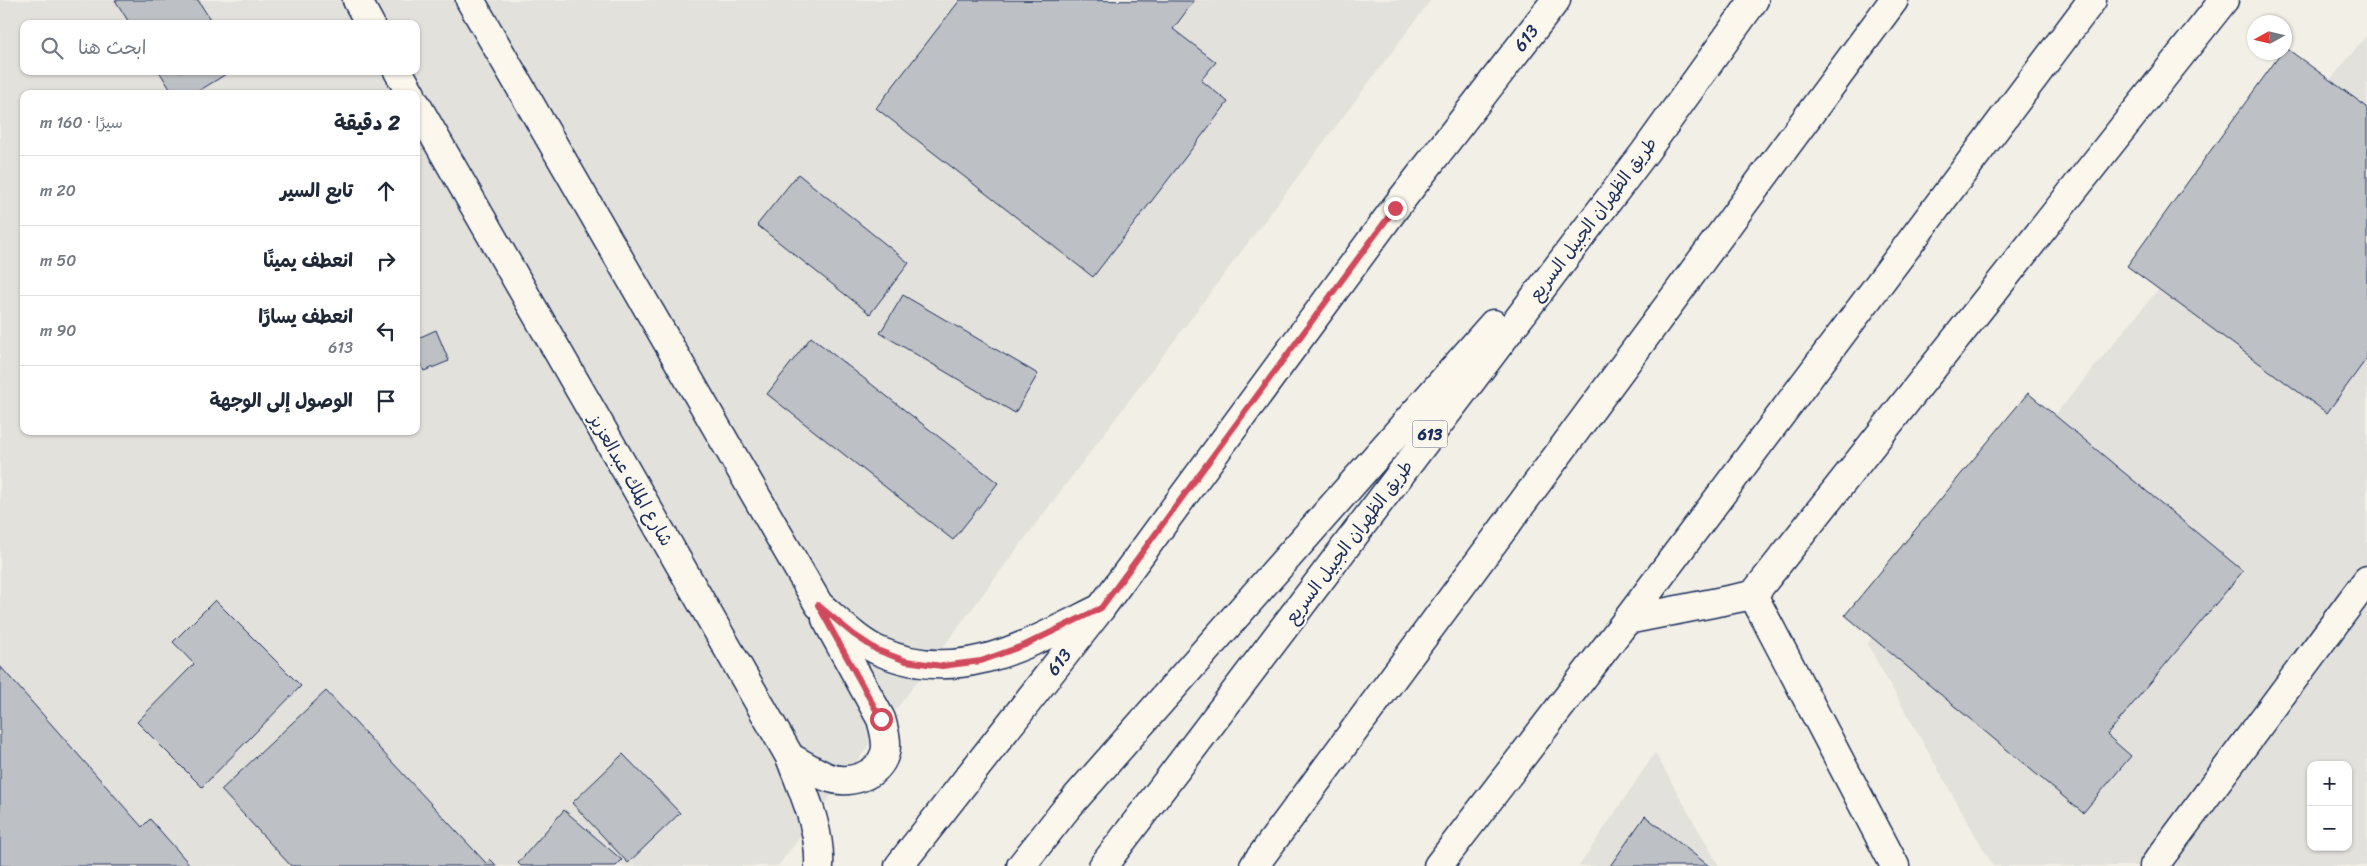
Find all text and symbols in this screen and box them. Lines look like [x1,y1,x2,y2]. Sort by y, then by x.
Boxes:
north arrow [2247,15,2292,60]
street label: 613 [1505,17,1547,59]
search box [20,20,420,75]
text: ابحث هنا [78,31,146,64]
icon: search [38,34,66,62]
text: 2 دقيقة [334,104,400,142]
text: سيرًا · 160 m [40,108,123,137]
street label: طريق الظهران الجبيل السريع [1520,130,1666,308]
text: تابع السير [280,174,353,207]
text: 20 m [40,176,76,205]
icon: ahead [372,177,400,205]
route end [1384,197,1407,220]
text: انعطف يمينًا [263,244,353,277]
text: 50 m [40,246,76,275]
icon: right [372,247,400,275]
text: انعطف يسارًا [258,300,353,333]
text: 90 m [40,316,76,345]
icon: left [372,317,400,345]
text: 613 [328,333,353,362]
text: الوصول إلى الوجهة [210,384,353,417]
icon: arrive [372,387,400,415]
street label: شارع الملك عبدالعزيز [579,406,682,553]
road number: 613 [1412,420,1448,448]
street label: طريق الظهران الجبيل السريع [1276,453,1422,631]
street label: 613 [1038,641,1080,683]
route start [870,708,893,731]
map controls [2307,761,2352,851]
button: + [2307,761,2352,806]
button: − [2307,806,2352,851]

